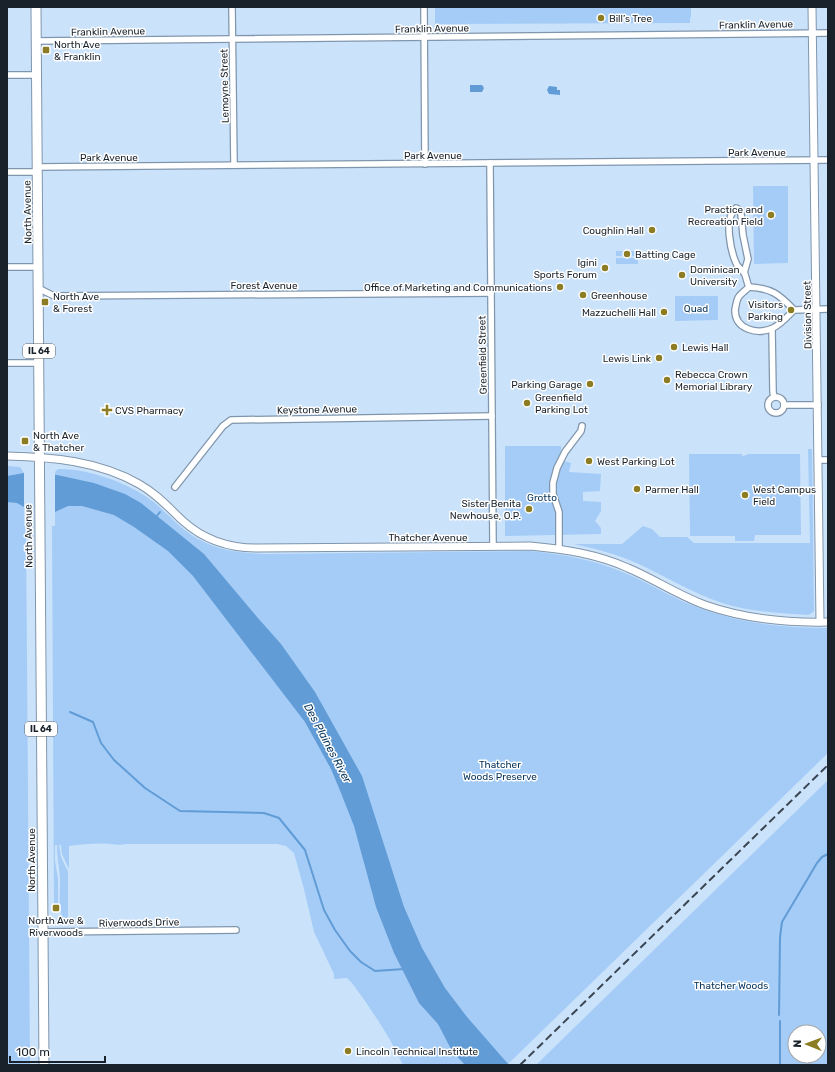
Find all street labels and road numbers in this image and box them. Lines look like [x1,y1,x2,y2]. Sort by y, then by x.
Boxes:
street label: Franklin Avenue [719,18,794,32]
street label: Franklin Avenue [395,22,470,36]
street label: Franklin Avenue [71,25,146,39]
street label: Lemoyne Street [218,49,232,123]
street label: Park Avenue [728,147,786,159]
street label: Park Avenue [404,150,462,162]
street label: Park Avenue [80,152,138,164]
street label: North Avenue [21,180,35,244]
street label: Forest Avenue [231,280,298,292]
street label: Division Street [801,281,815,349]
street label: Greenfield Street [476,316,490,394]
road number: IL 64 [23,344,55,358]
street label: Keystone Avenue [277,403,358,417]
street label: North Avenue [22,504,36,568]
street label: Thatcher Avenue [388,532,468,544]
road number: IL 64 [25,722,57,736]
street label: North Avenue [26,828,38,892]
street label: Riverwoods Drive [99,916,180,930]

